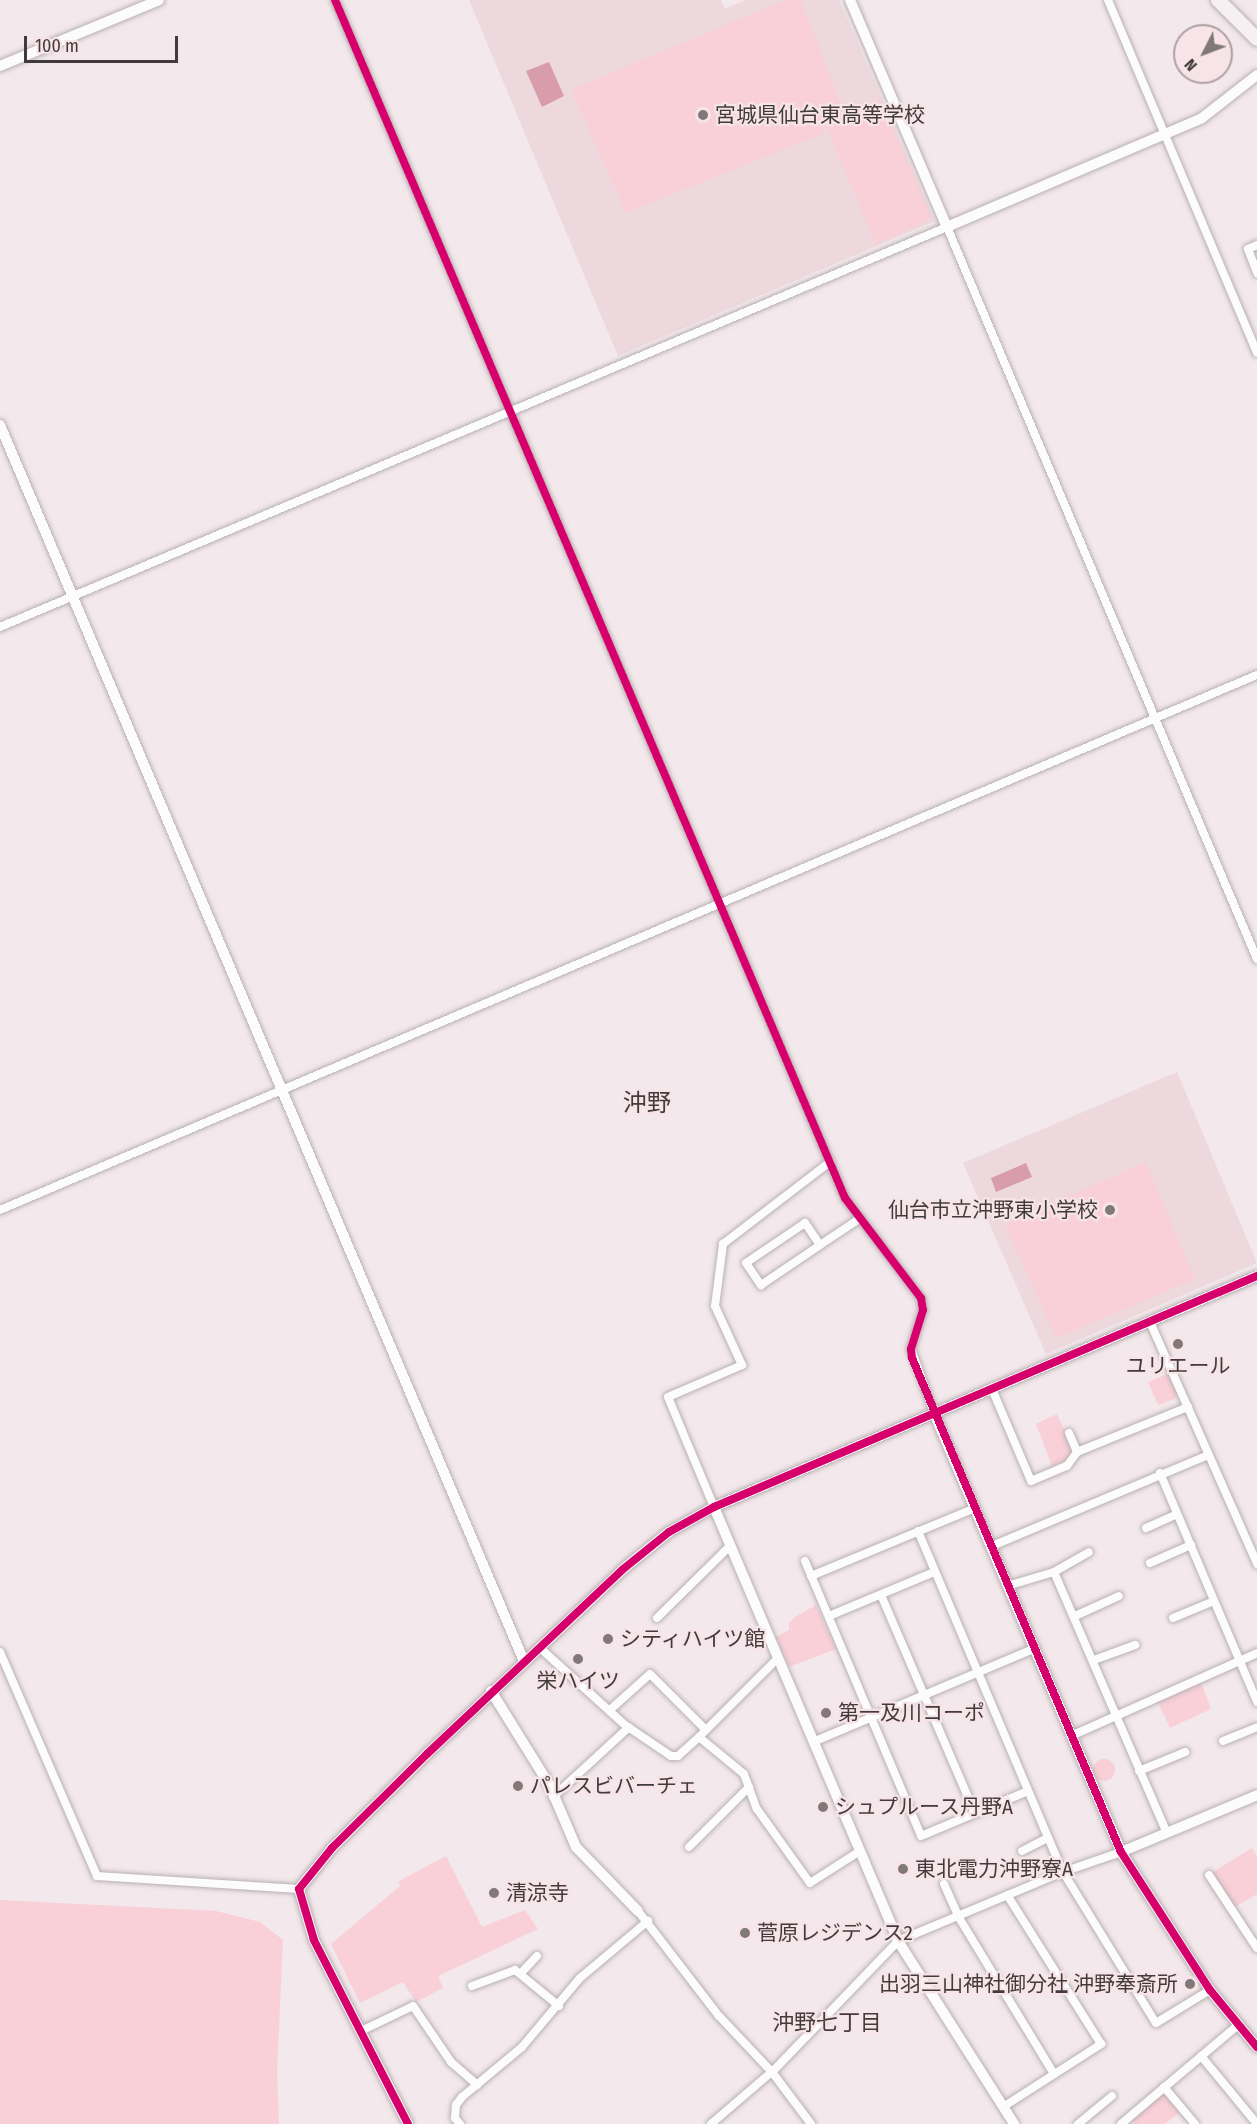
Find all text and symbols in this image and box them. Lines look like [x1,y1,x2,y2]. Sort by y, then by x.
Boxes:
scale bar [27,24,182,62]
north arrow [1173,24,1233,84]
text: 100 m [35,35,79,57]
text: N [1180,55,1201,75]
place label: 宮城県仙台東高等学校 [715,102,925,128]
marker: 宮城県仙台東高等学校 [696,108,710,122]
district label: 沖野 [623,1090,671,1118]
place label: 仙台市立沖野東小学校 [888,1197,1098,1223]
marker: 仙台市立沖野東小学校 [1103,1203,1117,1217]
marker: ユリエール [1171,1337,1185,1351]
place label: ユリエール [1126,1353,1230,1379]
place label: シティハイツ館 [620,1626,767,1652]
marker: シティハイツ館 [601,1632,615,1646]
marker: 栄ハイツ [571,1652,585,1666]
place label: 栄ハイツ [536,1668,620,1694]
place label: 第一及川コーポ [838,1700,985,1726]
marker: 第一及川コーポ [819,1706,833,1720]
place label: パレスビバーチェ [530,1773,698,1799]
marker: パレスビバーチェ [511,1779,525,1793]
place label: シュプルース丹野A [835,1794,1014,1820]
marker: シュプルース丹野A [816,1800,830,1814]
place label: 東北電力沖野寮A [915,1856,1073,1882]
marker: 東北電力沖野寮A [896,1862,910,1876]
place label: 清涼寺 [506,1880,569,1906]
marker: 清涼寺 [487,1886,501,1900]
place label: 菅原レジデンス2 [757,1920,913,1946]
marker: 菅原レジデンス2 [738,1926,752,1940]
place label: 出羽三山神社御分社 沖野奉斎所 [879,1971,1178,1997]
marker: 出羽三山神社御分社 沖野奉斎所 [1183,1977,1197,1991]
district label: 沖野七丁目 [772,2010,882,2036]

